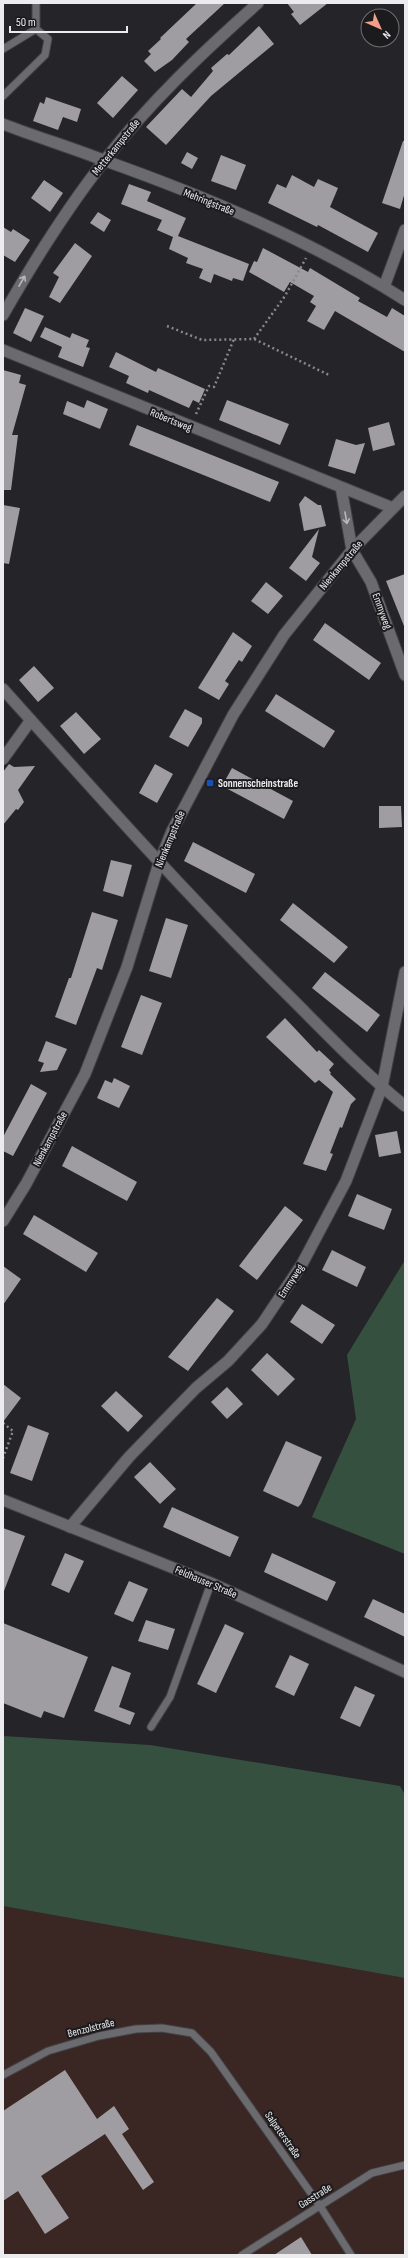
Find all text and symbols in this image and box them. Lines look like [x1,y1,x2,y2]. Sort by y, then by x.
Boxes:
scale bar [10,8,127,34]
north arrow [360,8,400,48]
text: 50 m [16,15,36,30]
text: N [380,28,393,41]
street label: Metterkampstraße [89,116,143,178]
street label: Mehringstraße [182,186,236,218]
one-way arrow [19,275,27,287]
street label: Robertsweg [148,406,194,434]
one-way arrow [342,512,350,525]
street label: Nienkampstraße [317,538,365,592]
street label: Emmyweg [369,591,395,632]
place label: Sonnenscheinstraße [218,777,298,790]
marker: Sonnenscheinstraße [205,778,215,788]
street label: Nienkampstraße [152,809,188,869]
street label: Nienkampstraße [30,1109,70,1169]
street label: Emmyweg [275,1261,307,1300]
street label: Feldhauser Straße [173,1563,239,1601]
street label: Benzolstraße [66,2016,116,2040]
street label: Salpeterstraße [262,2109,304,2161]
street label: Gasstraße [296,2181,334,2211]

